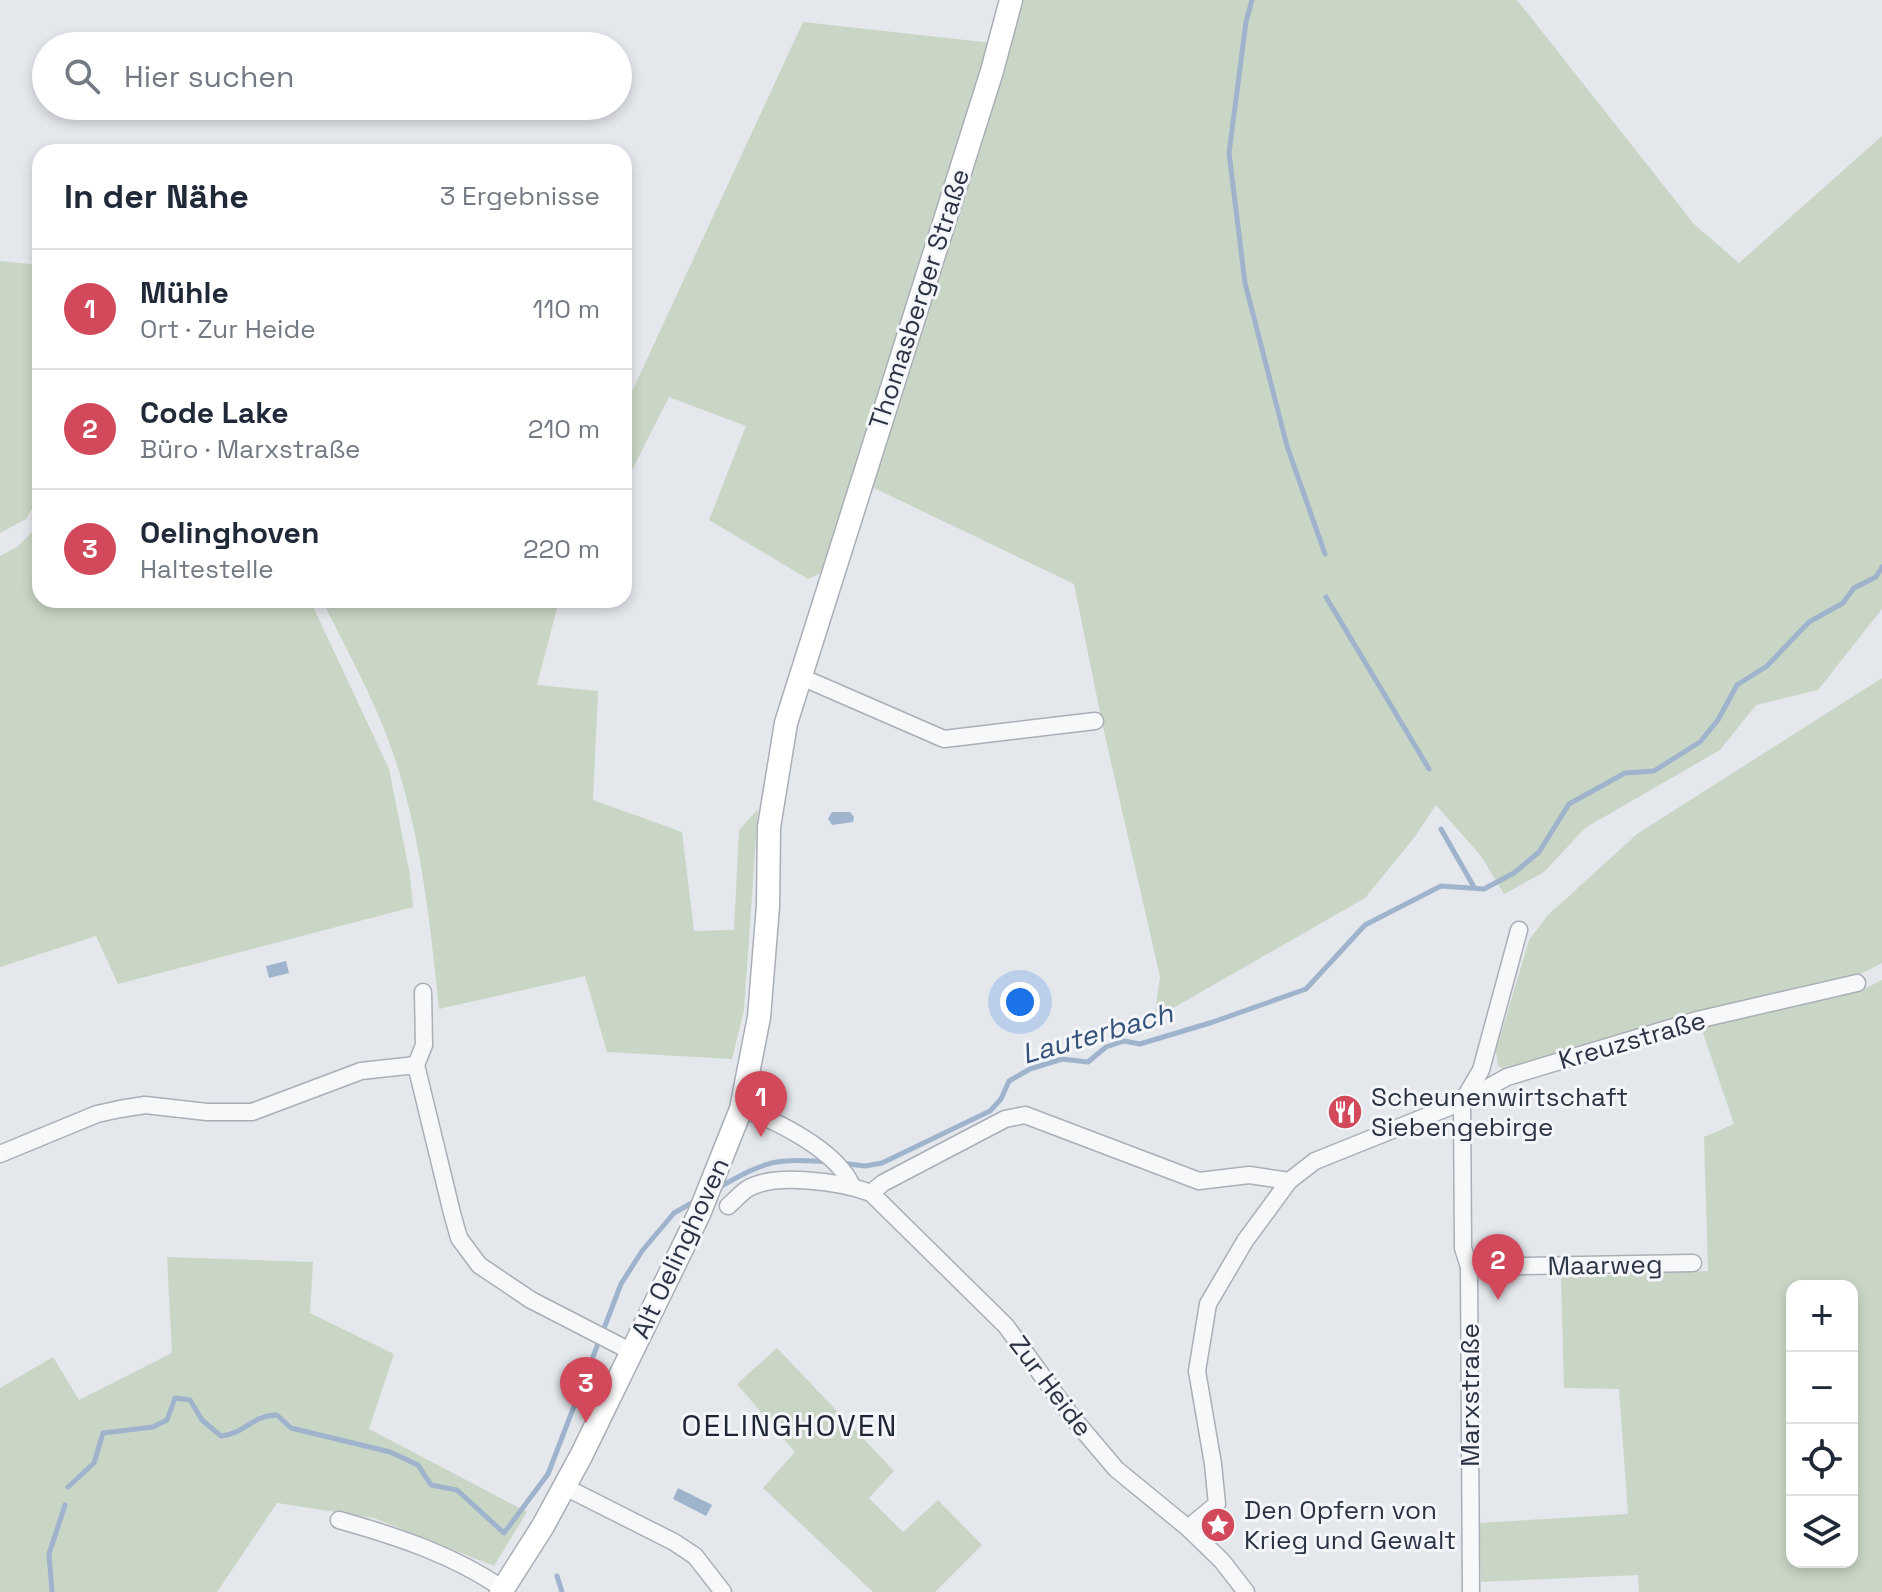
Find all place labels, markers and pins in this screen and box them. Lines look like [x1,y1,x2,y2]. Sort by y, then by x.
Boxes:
pin: 1 [735,1071,787,1137]
place label: Scheunenwirtschaft Siebengebirge [1371,1080,1628,1144]
restaurant icon: Scheunenwirtschaft Siebengebirge [1326,1093,1364,1131]
pin: 2 [1472,1234,1524,1300]
pin: 3 [560,1357,612,1423]
place label: Den Opfern von Krieg und Gewalt [1244,1493,1456,1557]
place icon: Den Opfern von Krieg und Gewalt [1199,1506,1237,1544]

